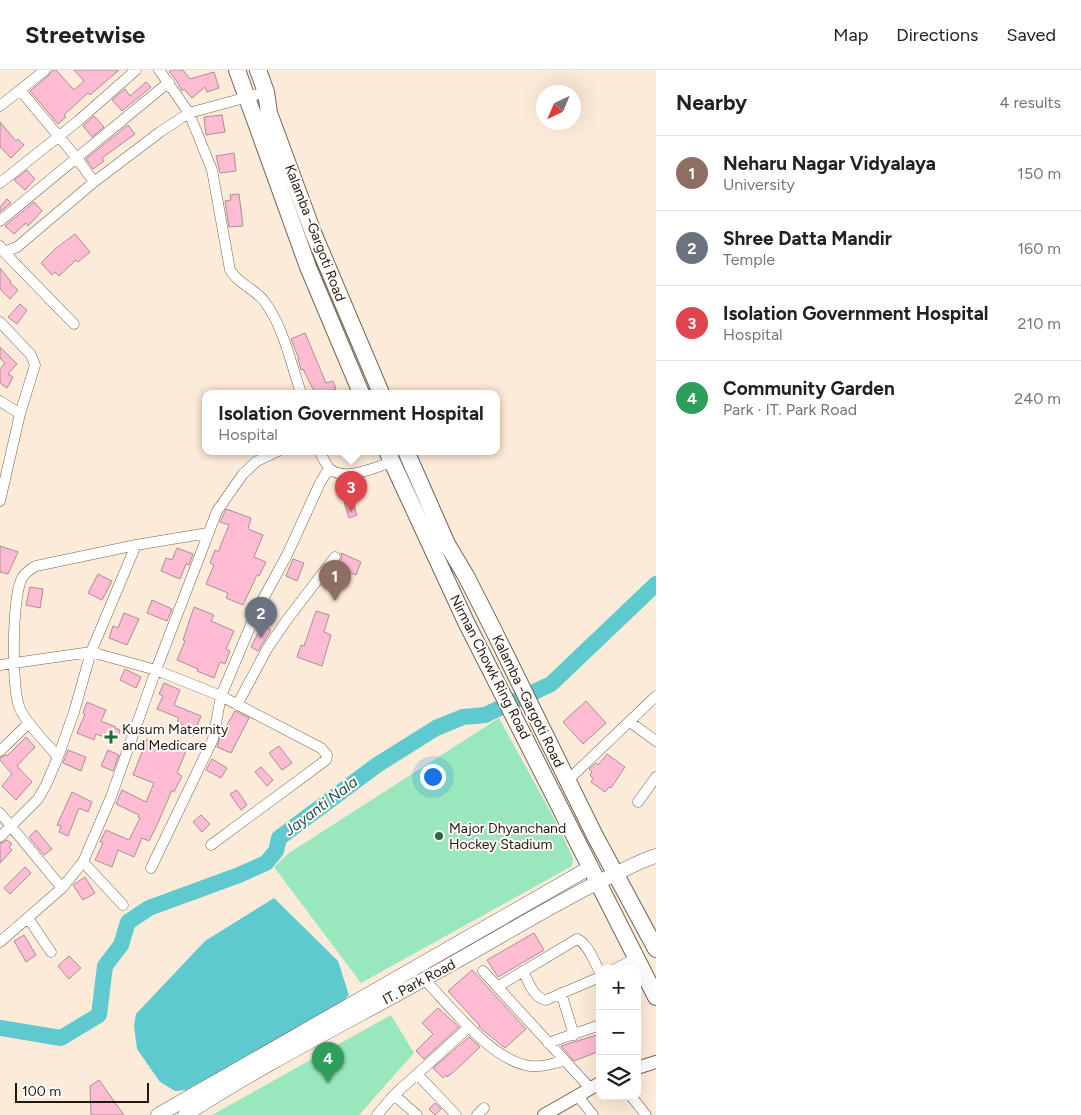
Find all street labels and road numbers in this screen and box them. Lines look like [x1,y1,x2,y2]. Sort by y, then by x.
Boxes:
street label: Kalamba -Gargoti Road [281,162,349,304]
street label: Nirman Chowk Ring Road [446,592,534,742]
street label: Kalamba -Gargoti Road [488,632,568,770]
street label: IT. Park Road [380,956,458,1008]

